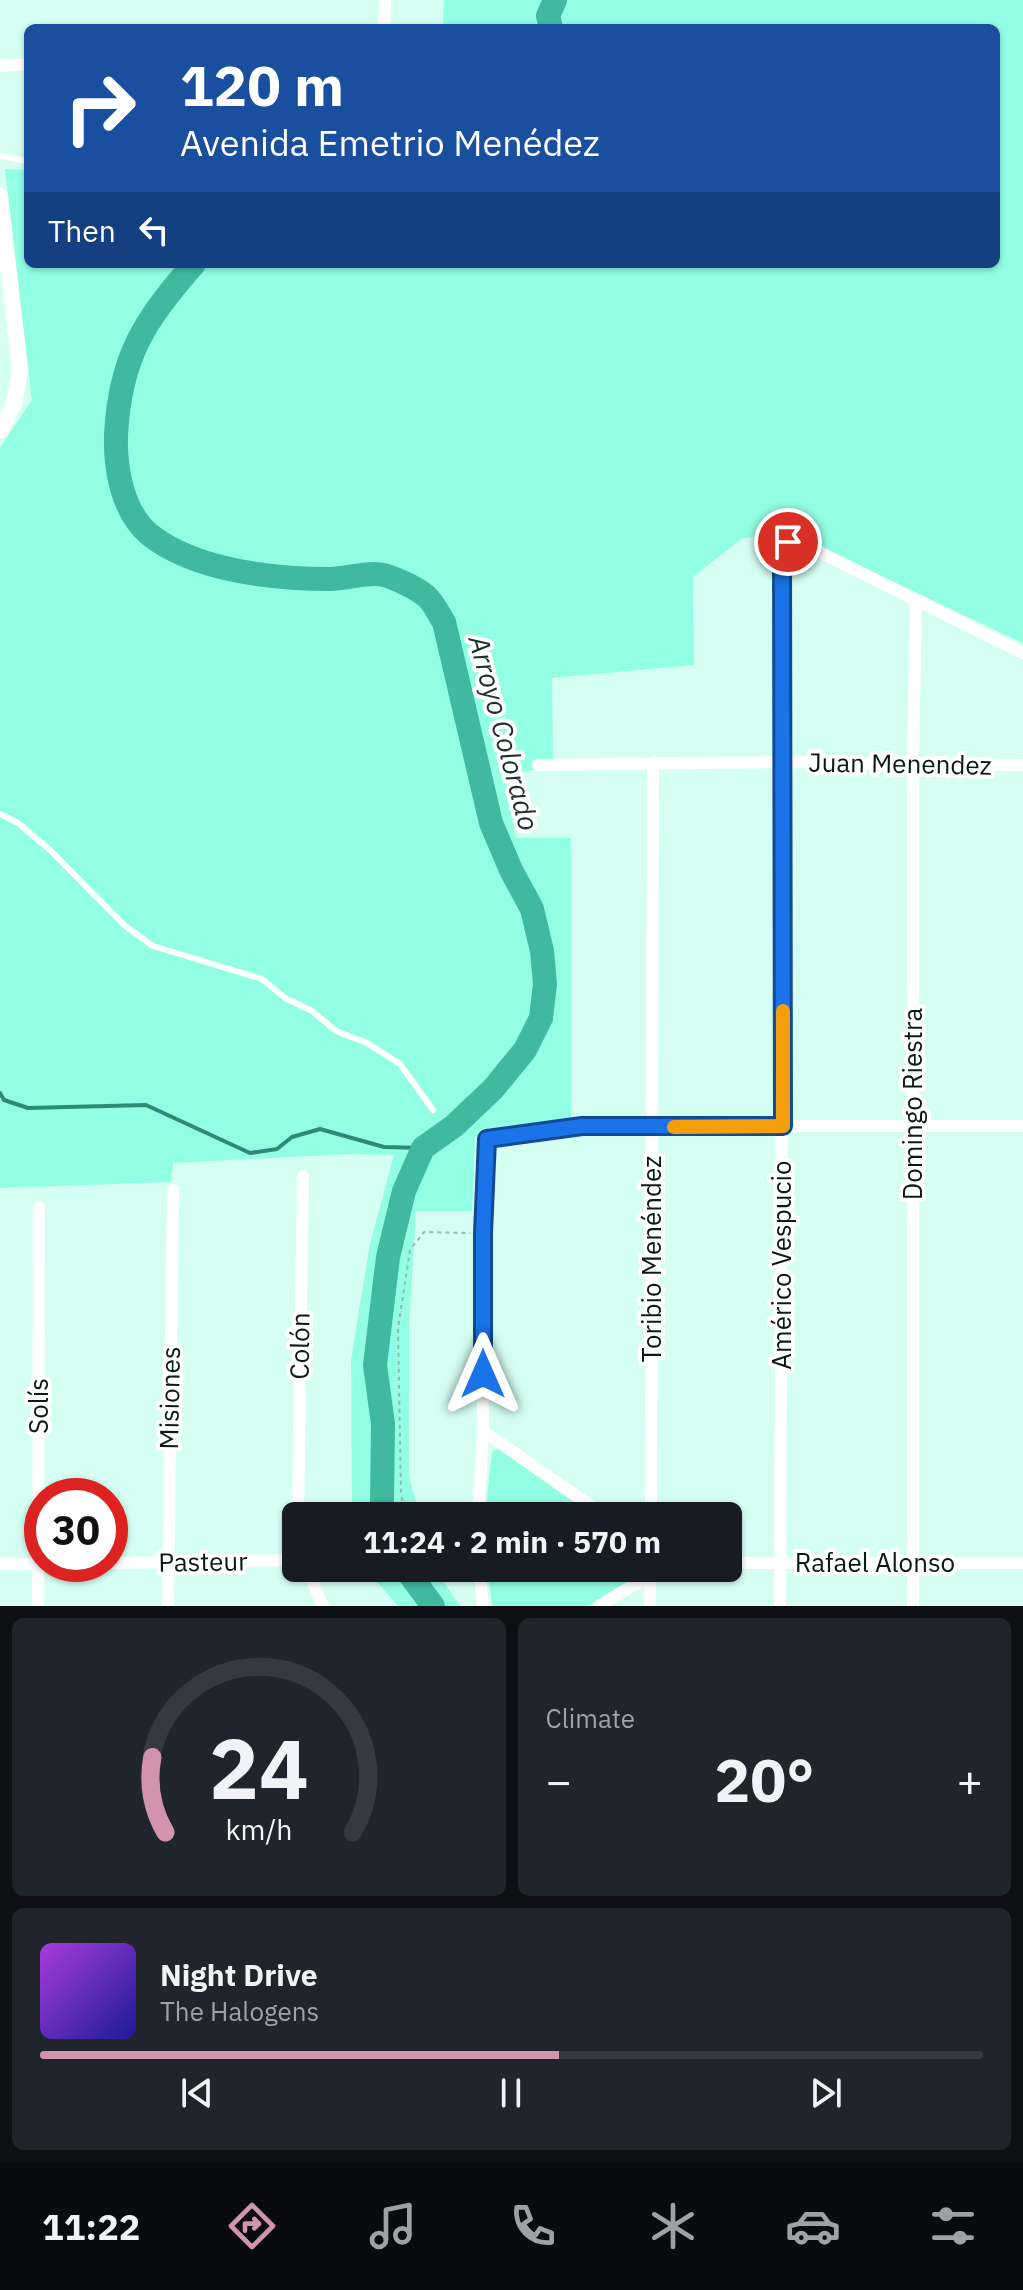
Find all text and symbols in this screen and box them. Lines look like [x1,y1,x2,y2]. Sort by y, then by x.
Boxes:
text: 120 m [180,49,344,121]
icon: right [48,56,152,160]
text: Avenida Emetrio Menédez [180,119,600,166]
icon: left [132,208,176,252]
text: Then [48,211,116,250]
pin [754,508,822,576]
icon: arrive [766,520,810,564]
water label: Arroyo Colorado [460,630,548,835]
street label: Juan Menendez [808,744,992,782]
street label: Domingo Riestra [895,1008,929,1200]
street label: Toribio Menéndez [634,1156,668,1362]
street label: Américo Vespucio [764,1160,798,1370]
street label: Colón [281,1312,317,1380]
position arrow [441,1332,525,1416]
street label: Misiones [151,1346,187,1450]
street label: Solís [21,1378,55,1434]
speed limit sign: 30 [24,1478,128,1582]
text: 11:24 · 2 min · 570 m [363,1522,661,1561]
street label: Pasteur [158,1543,248,1579]
street label: Rafael Alonso [795,1545,955,1579]
text: Climate [546,1701,635,1735]
text: 24 [209,1714,309,1822]
text: 20° [714,1740,814,1819]
text: − [546,1752,572,1809]
text: + [957,1752,983,1809]
text: km/h [225,1811,292,1848]
text: Night Drive [160,1955,318,1994]
text: The Halogens [160,1994,319,2028]
icon: previous [175,2071,219,2115]
icon: pause [489,2071,533,2115]
icon: next [804,2071,848,2115]
icon: directions [224,2198,280,2254]
icon: music [365,2198,421,2254]
icon: phone [505,2198,561,2254]
icon: climate [645,2198,701,2254]
icon: car [785,2198,841,2254]
icon: filters [925,2198,981,2254]
text: 11:22 [42,2203,140,2250]

